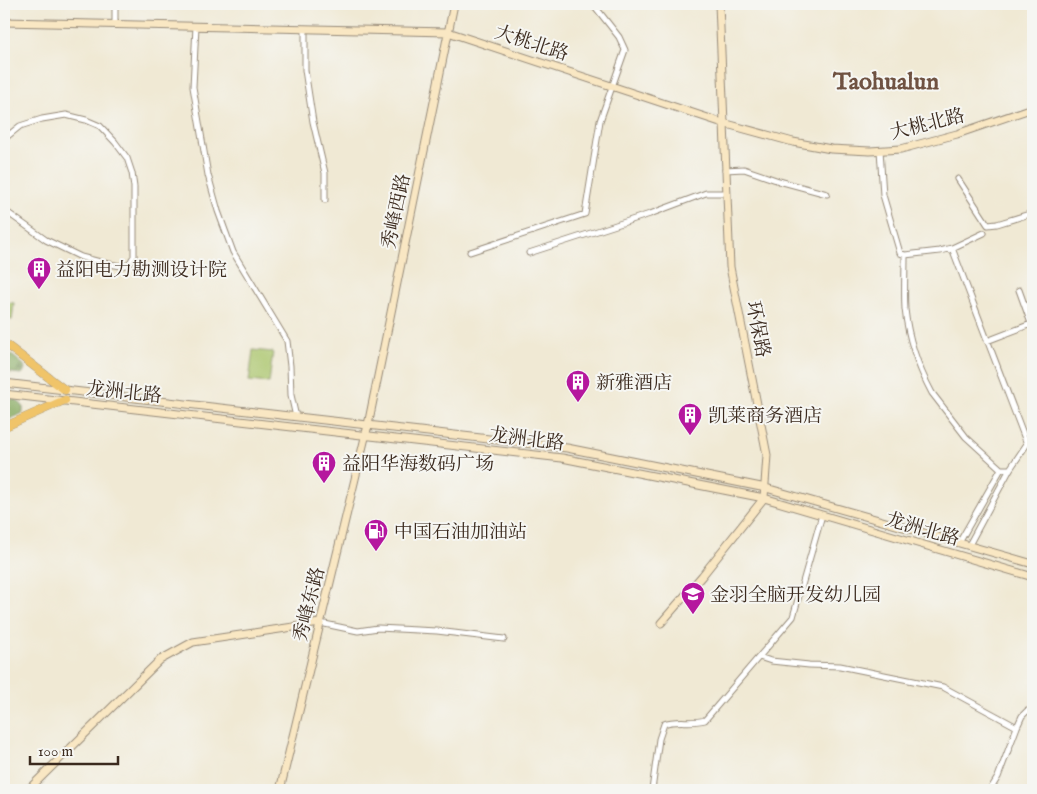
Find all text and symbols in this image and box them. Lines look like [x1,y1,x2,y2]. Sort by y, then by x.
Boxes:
street label: 大桃北路 [492,21,571,67]
district label: Taohualun [832,67,939,98]
street label: 大桃北路 [888,104,967,146]
street label: 秀峰西路 [377,172,417,251]
building icon: 益阳电力勘测设计院 [26,256,52,290]
place label: 益阳电力勘测设计院 [56,259,227,283]
street label: 环保路 [740,299,774,360]
building icon: 新雅酒店 [565,369,591,403]
place label: 新雅酒店 [596,372,672,396]
street label: 龙洲北路 [85,377,163,409]
building icon: 凯莱商务酒店 [677,402,703,436]
place label: 凯莱商务酒店 [708,405,822,429]
street label: 龙洲北路 [488,423,566,457]
building icon: 益阳华海数码广场 [311,450,337,484]
place label: 益阳华海数码广场 [342,453,494,477]
street label: 龙洲北路 [883,508,962,552]
fuel station icon: 中国石油加油站 [363,518,389,552]
place label: 中国石油加油站 [394,521,527,545]
street label: 秀峰东路 [289,565,331,644]
school or university icon: 金羽全脑开发幼儿园 [680,581,706,615]
place label: 金羽全脑开发幼儿园 [710,584,881,608]
scale bar [30,734,118,766]
text: 100 m [38,742,74,761]

